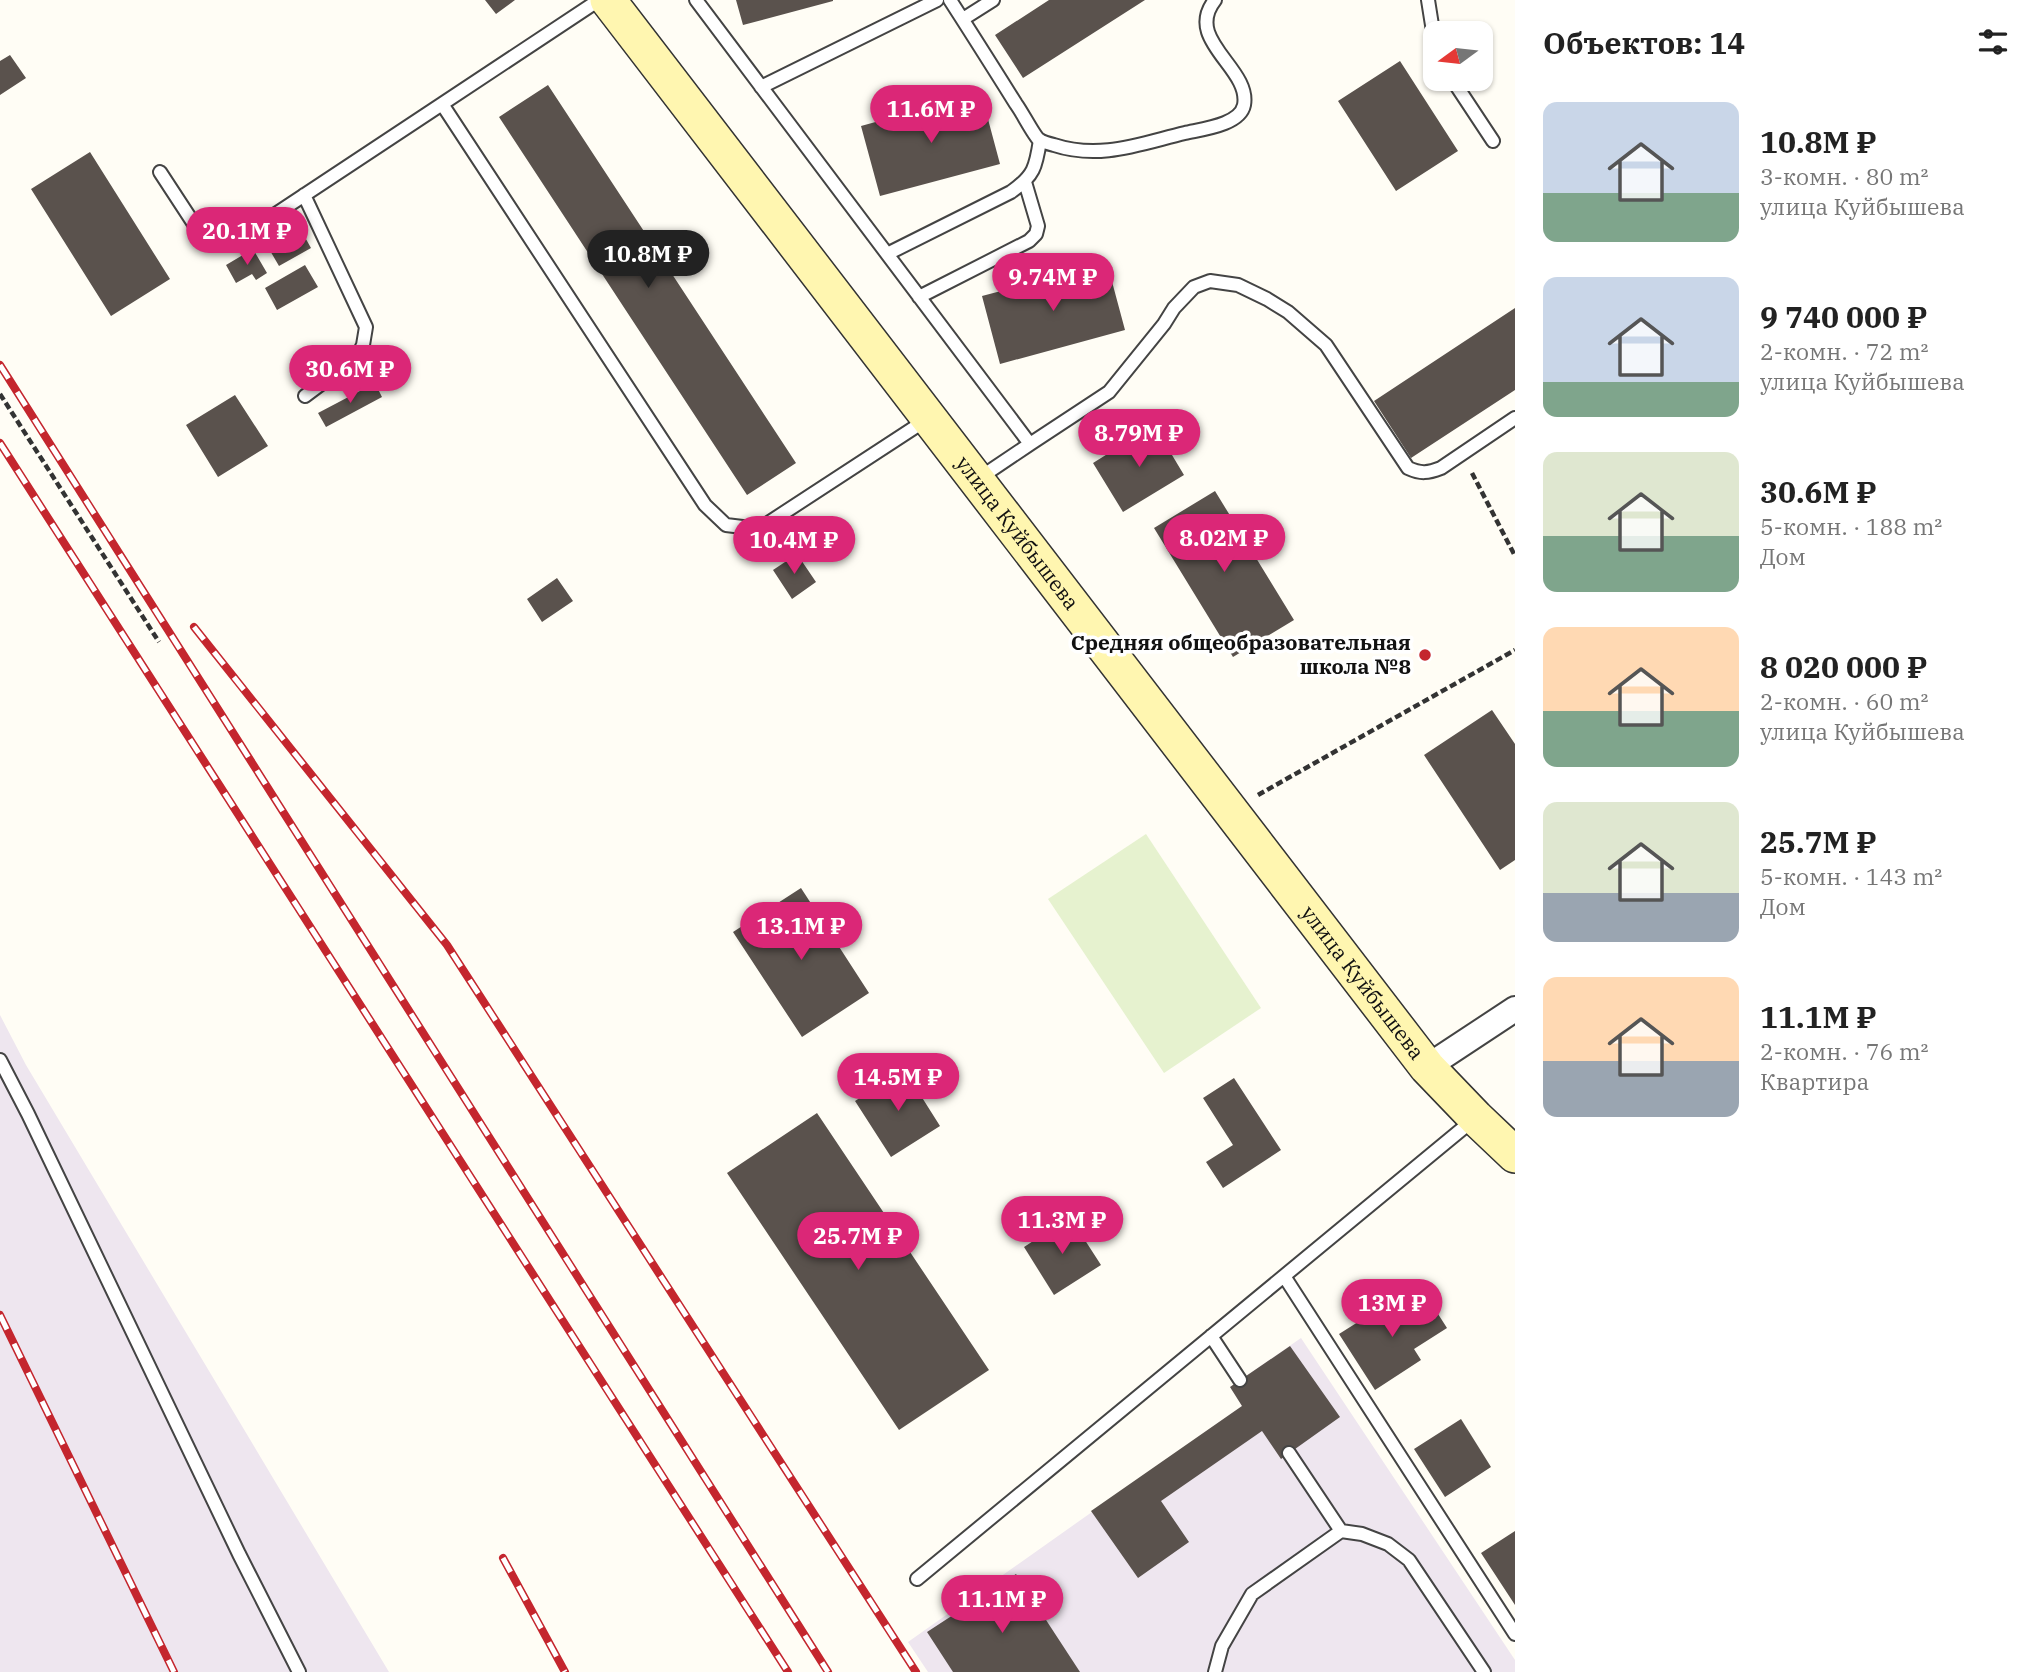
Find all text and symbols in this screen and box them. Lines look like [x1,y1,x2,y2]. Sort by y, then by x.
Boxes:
north arrow [1423,21,1493,91]
map controls [1423,21,1493,91]
text: Объектов: 14 [1543,23,1745,62]
icon: filters [1974,23,2012,61]
pin: 11.6M ₽ [866,86,996,145]
text: 11.6M ₽ [886,93,976,123]
text: 10.8M ₽ [1760,122,1877,161]
icon: home [1599,130,1683,214]
text: 3-комн. · 80 m² [1760,161,1929,191]
text: улица Куйбышева [1760,191,1965,221]
pin: 20.1M ₽ [182,208,312,267]
text: 20.1M ₽ [202,215,292,245]
pin: 10.8M ₽ [583,230,713,290]
text: 10.8M ₽ [603,238,693,268]
pin: 9.74M ₽ [988,254,1118,313]
text: 9.74M ₽ [1008,261,1098,291]
text: 9 740 000 ₽ [1760,297,1927,336]
icon: home [1599,305,1683,389]
text: 2-комн. · 72 m² [1760,336,1929,366]
pin: 30.6M ₽ [285,346,415,405]
text: 30.6M ₽ [305,353,395,383]
text: улица Куйбышева [1760,366,1965,396]
pin: 8.79M ₽ [1074,410,1204,469]
text: 8.79M ₽ [1094,417,1184,447]
street label: улица Куйбышева [950,450,1086,615]
text: 30.6M ₽ [1760,472,1877,511]
icon: home [1599,480,1683,564]
text: 5-комн. · 188 m² [1760,511,1942,541]
pin: 8.02M ₽ [1159,514,1289,574]
pin: 10.4M ₽ [729,516,859,576]
text: 8.02M ₽ [1179,522,1269,552]
text: 10.4M ₽ [749,524,839,554]
text: Дом [1760,541,1806,571]
place label: Средняя общеобразовательная школа №8 [1071,628,1411,680]
marker: Средняя общеобразовательная школа №8 [1417,647,1433,663]
text: 8 020 000 ₽ [1760,647,1927,686]
icon: home [1599,655,1683,739]
text: 2-комн. · 60 m² [1760,686,1929,716]
text: улица Куйбышева [1760,716,1965,746]
text: 25.7M ₽ [1760,822,1877,861]
icon: home [1599,830,1683,914]
text: 5-комн. · 143 m² [1760,861,1942,891]
text: Дом [1760,891,1806,921]
street label: улица Куйбышева [1295,899,1431,1065]
pin: 13.1M ₽ [736,902,866,962]
text: 13.1M ₽ [756,910,846,940]
text: 11.1M ₽ [1760,997,1877,1036]
icon: home [1599,1005,1683,1089]
text: 2-комн. · 76 m² [1760,1036,1929,1066]
pin: 14.5M ₽ [833,1054,963,1113]
text: 14.5M ₽ [853,1061,943,1091]
text: Квартира [1760,1066,1869,1096]
pin: 11.3M ₽ [997,1196,1127,1256]
text: 11.3M ₽ [1017,1204,1107,1234]
pin: 25.7M ₽ [793,1212,923,1272]
text: 25.7M ₽ [813,1220,903,1250]
pin: 13M ₽ [1343,1280,1441,1339]
text: 13M ₽ [1357,1287,1427,1317]
pin: 11.1M ₽ [937,1576,1067,1635]
text: 11.1M ₽ [957,1583,1047,1613]

